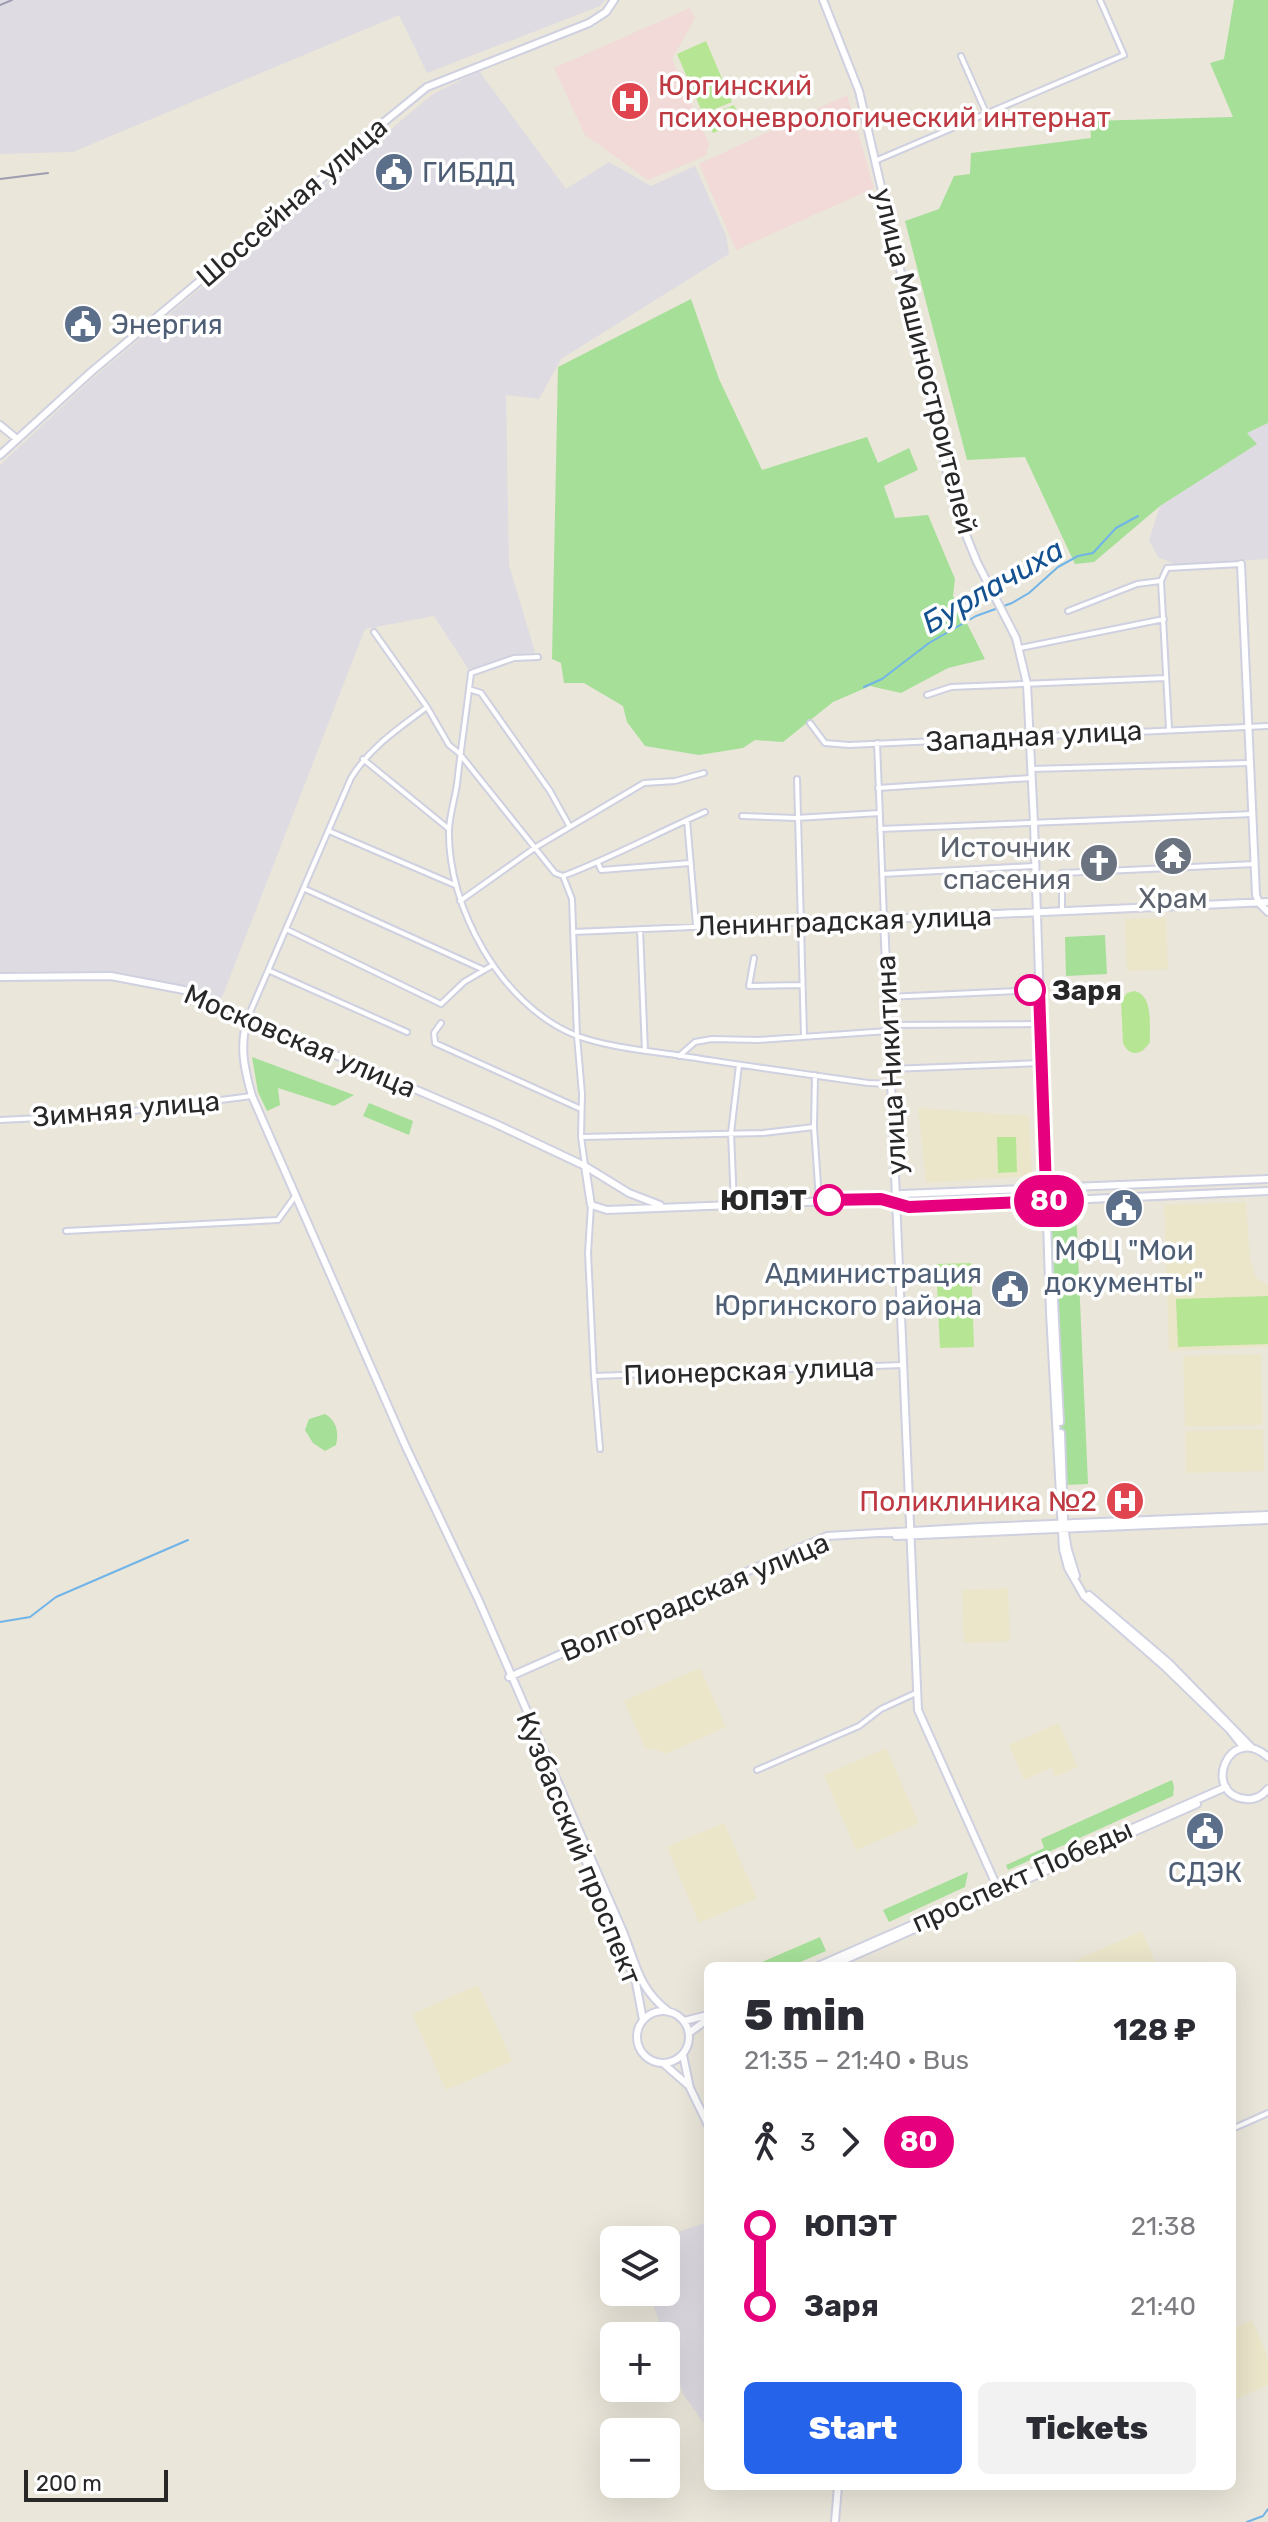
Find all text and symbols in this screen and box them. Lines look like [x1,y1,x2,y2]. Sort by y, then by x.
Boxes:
place label: Юргинский психоневрологический интернат [658,69,1111,134]
hospital icon: Юргинский психоневрологический интернат [609,80,651,122]
street label: Шоссейная улица [190,110,394,294]
public building icon: ГИБДД [373,151,415,193]
place label: ГИБДД [422,156,515,189]
street label: улица Машиностроителей [866,184,984,538]
public building icon: Энергия [62,303,104,345]
place label: Энергия [111,308,223,341]
water label: Бурлачиха [916,531,1070,641]
street label: Западная улица [925,714,1143,758]
place label: Источник спасения [940,831,1071,896]
temple icon: Храм [1152,835,1194,877]
church icon: Источник спасения [1078,842,1120,884]
place label: Храм [1139,882,1207,915]
street label: Ленинградская улица [695,899,993,943]
street label: улица Никитина [869,954,913,1176]
place label: Заря [1052,974,1122,1007]
marker: Заря [1015,975,1045,1005]
street label: Московская улица [179,977,421,1105]
street label: Зимняя улица [31,1084,221,1134]
line badge: 80 [1013,1175,1085,1227]
place label: ЮПЭТ [720,1184,807,1217]
text: 80 [1030,1184,1068,1217]
marker: ЮПЭТ [814,1185,844,1215]
public building icon: МФЦ "Мои документы" [1103,1187,1145,1229]
place label: МФЦ "Мои документы" [1044,1234,1204,1299]
place label: Администрация Юргинского района [714,1257,982,1322]
public building icon: Администрация Юргинского района [989,1268,1031,1310]
street label: Пионерская улица [623,1350,875,1392]
hospital icon: Поликлиника №2 [1104,1480,1146,1522]
place label: Поликлиника №2 [859,1485,1097,1518]
street label: Волгоградская улица [556,1526,834,1668]
street label: Кузбасский проспект [509,1707,649,1989]
public building icon: СДЭК [1184,1810,1226,1852]
street label: проспект Победы [907,1813,1137,1939]
place label: СДЭК [1168,1856,1242,1889]
text: 5 min [744,1989,865,2041]
text: 128 ₽ [1113,2012,1196,2048]
text: 21:35 – 21:40 · Bus [744,2045,969,2076]
icon: walk [744,2120,788,2164]
icon: forward [828,2120,872,2164]
text: 80 [900,2125,938,2158]
text: 3 [800,2127,816,2158]
text: ЮПЭТ [804,2208,897,2244]
text: 21:38 [1131,2211,1196,2242]
map controls [600,2226,680,2498]
button: layers [600,2226,680,2306]
text: Заря [804,2288,879,2324]
text: 21:40 [1130,2291,1196,2322]
button: + [600,2322,680,2402]
button: Start [744,2382,962,2474]
button: Tickets [978,2382,1196,2474]
button: − [600,2418,680,2498]
scale bar [24,2466,168,2502]
text: 200 m [36,2470,102,2497]

